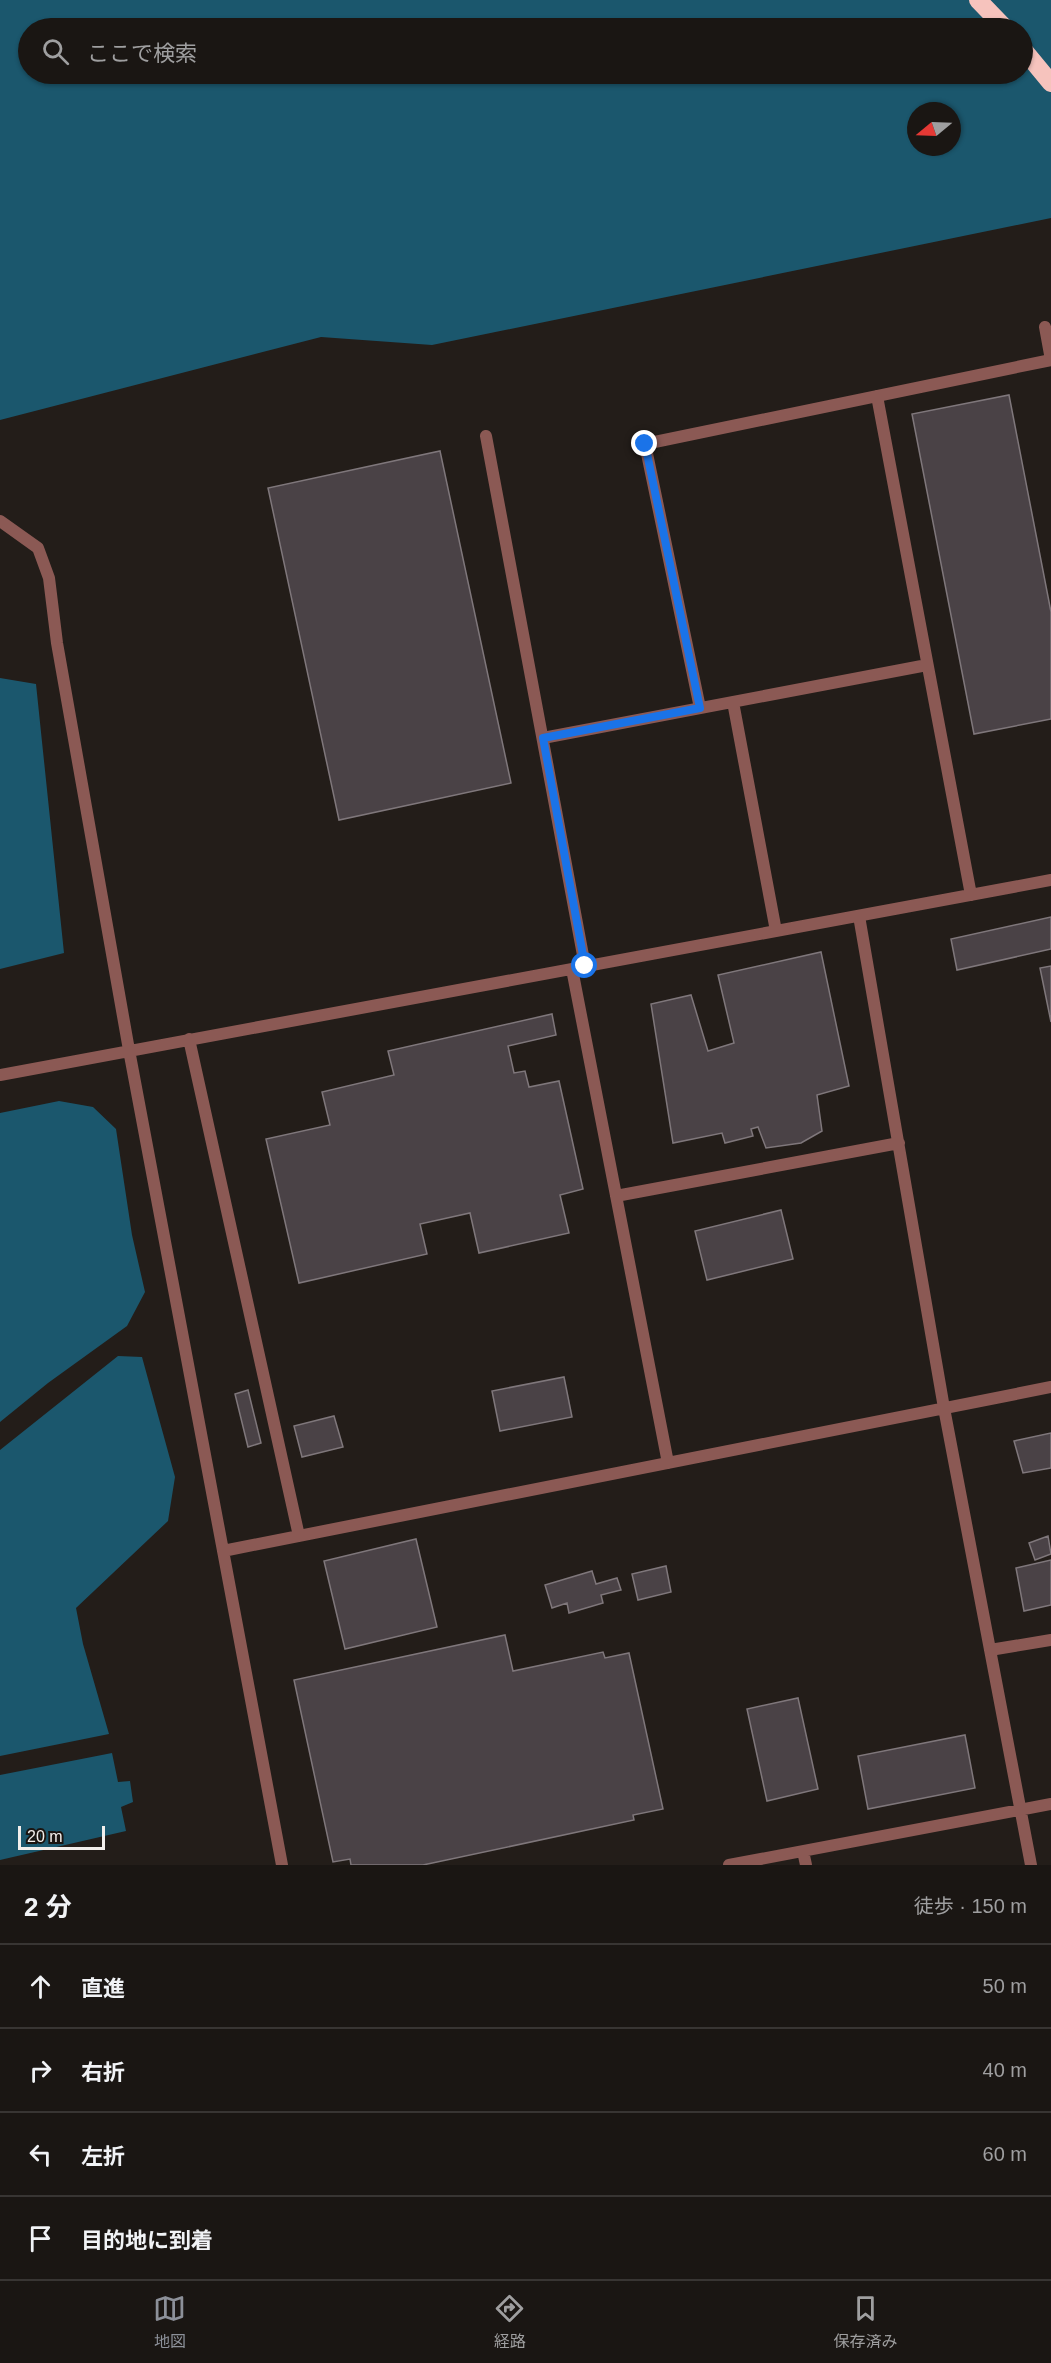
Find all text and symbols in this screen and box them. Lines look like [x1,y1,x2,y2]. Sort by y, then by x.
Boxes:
search box [18,18,1033,84]
icon: search [39,35,72,68]
text: ここで検索 [87,41,197,66]
north arrow [907,102,961,156]
route end [631,430,657,456]
route start [571,952,597,978]
scale bar [18,1823,105,1850]
text: 20 m [27,1828,63,1845]
text: 2 分 [24,1892,72,1922]
text: 徒歩 · 150 m [914,1895,1027,1917]
icon: ahead [24,1970,57,2003]
text: 50 m [983,1975,1027,1997]
text: 直進 [81,1976,125,2001]
icon: right [24,2054,57,2087]
text: 40 m [983,2059,1027,2081]
text: 右折 [81,2060,125,2085]
icon: left [24,2138,57,2171]
text: 60 m [983,2143,1027,2165]
text: 左折 [81,2144,125,2169]
icon: arrive [24,2222,57,2255]
text: 目的地に到着 [81,2228,213,2253]
tab: 地図 [153,2292,186,2352]
tab: 経路 [493,2292,526,2352]
tab: 保存済み [833,2292,897,2352]

